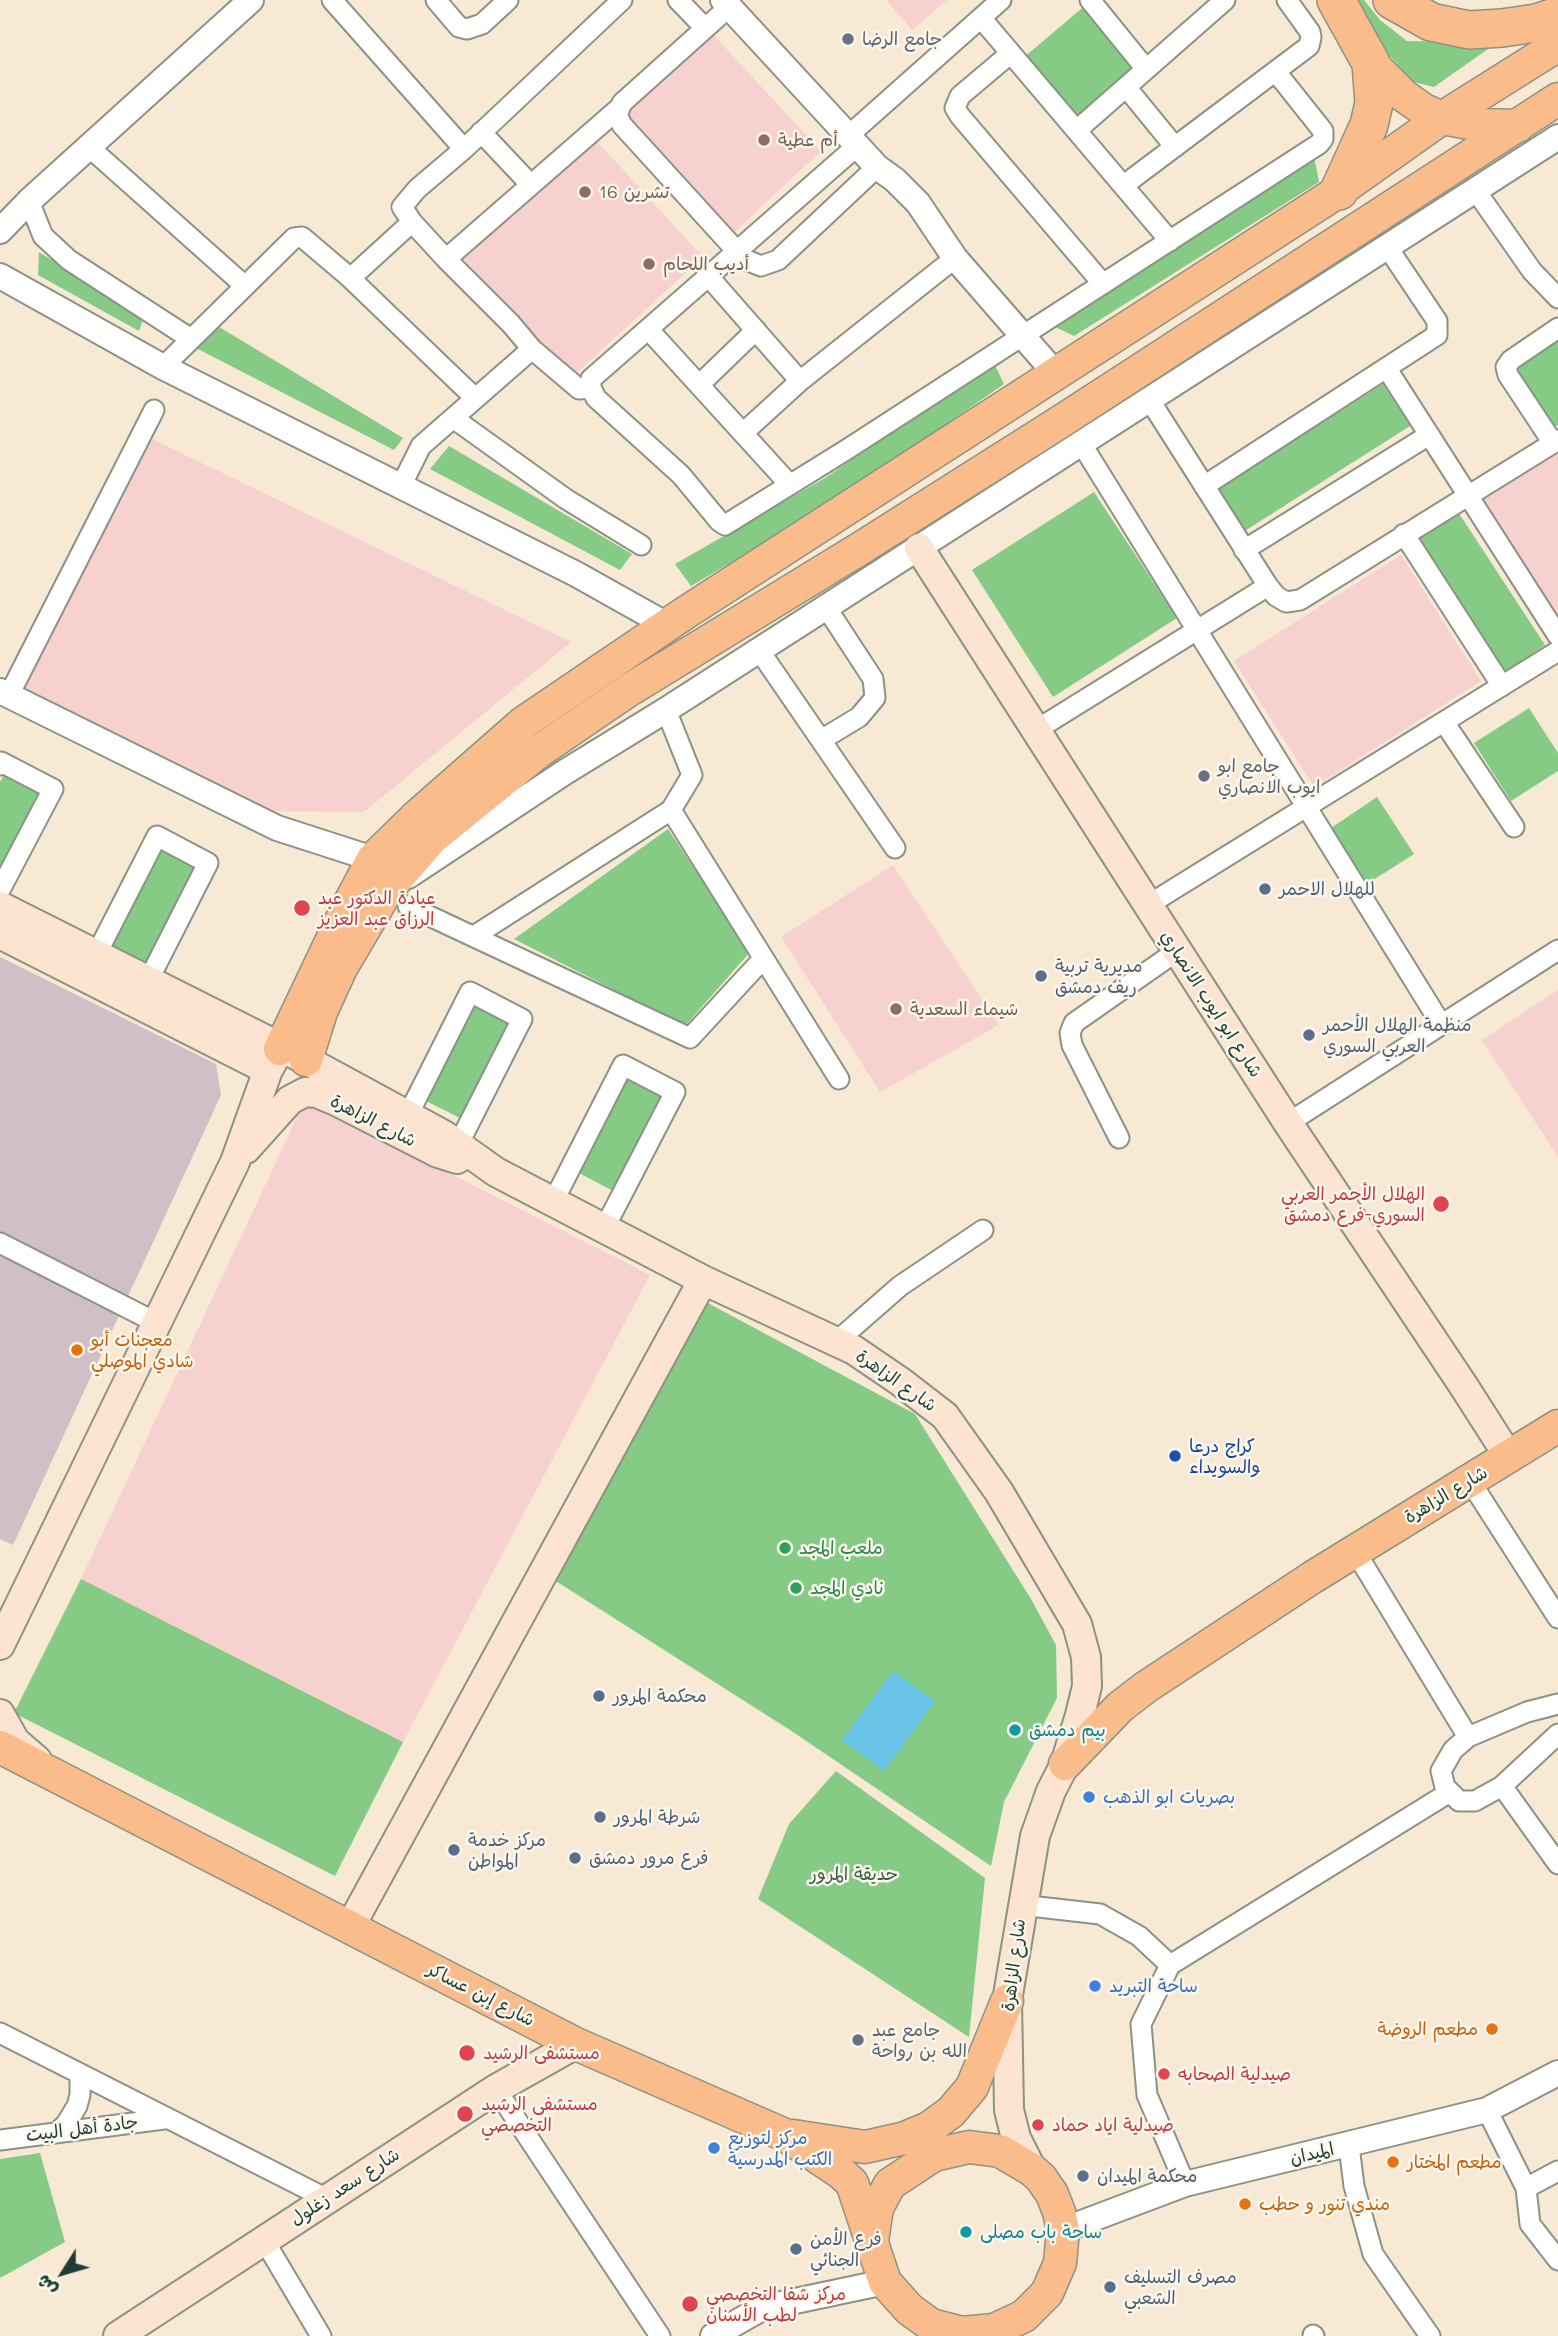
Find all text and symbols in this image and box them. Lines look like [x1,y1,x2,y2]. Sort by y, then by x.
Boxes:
place label: جامع الرضا [862,28,942,50]
marker: جامع الرضا [840,31,856,47]
place label: أم عطية [778,129,838,151]
marker: أم عطية [756,132,772,148]
place label: 16 تشرين [599,181,670,203]
marker: 16 تشرين [577,184,593,200]
place label: أديب اللحام [663,253,749,275]
marker: أديب اللحام [641,256,657,272]
place label: جامع ابو ايوب الانصاري [1218,755,1320,798]
marker: جامع ابو ايوب الانصاري [1196,768,1212,784]
place label: للهلال الاحمر [1279,878,1375,900]
marker: للهلال الاحمر [1257,881,1273,897]
place label: عيادة الدكتور عبد الرزاق عبد العزيز [318,887,436,930]
marker: عيادة الدكتور عبد الرزاق عبد العزيز [292,898,312,918]
street label: شارع ابو ايوب الانصاري [1155,927,1267,1081]
place label: مديرية تربية ريف دمشق [1055,955,1142,998]
marker: مديرية تربية ريف دمشق [1033,968,1049,984]
place label: شيماء السعدية [910,998,1018,1020]
marker: شيماء السعدية [888,1001,904,1017]
place label: منظمة الهلال الأحمر العربي السوري [1323,1014,1472,1056]
marker: منظمة الهلال الأحمر العربي السوري [1301,1027,1317,1043]
street label: شارع الزاهرة [327,1090,419,1152]
place label: الهلال الأحمر العربي السوري-فرع دمشق [1281,1183,1425,1226]
marker: الهلال الأحمر العربي السوري-فرع دمشق [1431,1194,1451,1214]
place label: معجنات أبو شادي الموصلي [91,1329,194,1372]
marker: معجنات أبو شادي الموصلي [69,1342,85,1358]
street label: شارع الزاهرة [852,1345,940,1417]
place label: كراج درعا والسويداء [1189,1435,1261,1478]
marker: كراج درعا والسويداء [1167,1448,1183,1464]
street label: شارع الزاهرة [1400,1462,1492,1528]
place label: ملعب المجد [799,1537,883,1559]
marker: ملعب المجد [777,1540,793,1556]
place label: نادي المجد [810,1577,884,1599]
marker: نادي المجد [788,1580,804,1596]
place label: محكمة المرور [613,1685,707,1707]
marker: محكمة المرور [591,1688,607,1704]
place label: بيم دمشق [1029,1719,1106,1741]
marker: بيم دمشق [1007,1722,1023,1738]
place label: بصريات ابو الذهب [1103,1786,1235,1808]
marker: بصريات ابو الذهب [1081,1789,1097,1805]
place label: شرطة المرور [614,1806,701,1828]
marker: شرطة المرور [592,1809,608,1825]
place label: مركز خدمة المواطن [468,1829,546,1871]
marker: مركز خدمة المواطن [446,1842,462,1858]
place label: فرع مرور دمشق [589,1847,708,1869]
marker: فرع مرور دمشق [567,1850,583,1866]
park label: حديقة المرور [810,1863,898,1885]
street label: شارع الزاهرة [998,1917,1030,2013]
street label: شارع إبن عساكر [424,1959,538,2031]
place label: ساحة التبريد [1109,1975,1198,1997]
marker: ساحة التبريد [1087,1978,1103,1994]
place label: مطعم الروضة [1377,2018,1478,2040]
place label: جامع عبد الله بن رواحة [872,2019,967,2062]
marker: مطعم الروضة [1484,2021,1500,2037]
marker: جامع عبد الله بن رواحة [850,2032,866,2048]
place label: مستشفى الرشيد [483,2042,600,2064]
marker: مستشفى الرشيد [457,2043,477,2063]
place label: صيدلية الصحابه [1178,2063,1291,2085]
marker: صيدلية الصحابه [1156,2066,1172,2082]
place label: مستشفى الرشيد التخصصي [481,2093,598,2136]
marker: مستشفى الرشيد التخصصي [455,2104,475,2124]
street label: جادة أهل البيت [25,2111,139,2147]
place label: صيدلية اياد حماد [1052,2114,1174,2136]
marker: صيدلية اياد حماد [1030,2117,1046,2133]
place label: مركز لتوزيع الكتب المدرسية [728,2127,832,2170]
street label: الميدان [1288,2138,1336,2170]
marker: مركز لتوزيع الكتب المدرسية [706,2140,722,2156]
street label: شارع سعد زغلول [286,2144,404,2230]
place label: مطعم المختار [1407,2151,1502,2173]
marker: مطعم المختار [1385,2154,1401,2170]
place label: محكمة الميدان [1097,2165,1197,2187]
marker: محكمة الميدان [1075,2168,1091,2184]
place label: مندي تنور و حطب [1259,2193,1390,2215]
marker: مندي تنور و حطب [1237,2196,1253,2212]
place label: ساحة باب مصلى [980,2221,1102,2243]
marker: ساحة باب مصلى [958,2224,974,2240]
place label: فرع الأمن الجنائي [810,2228,882,2270]
north arrow [28,2238,98,2308]
marker: فرع الأمن الجنائي [788,2241,804,2257]
place label: مصرف التسليف الشعبي [1124,2266,1237,2308]
text: ش [30,2270,62,2302]
marker: مصرف التسليف الشعبي [1102,2279,1118,2295]
place label: مركز شفا التخصصي لطب الأسنان [706,2283,846,2326]
marker: مركز شفا التخصصي لطب الأسنان [680,2294,700,2314]

